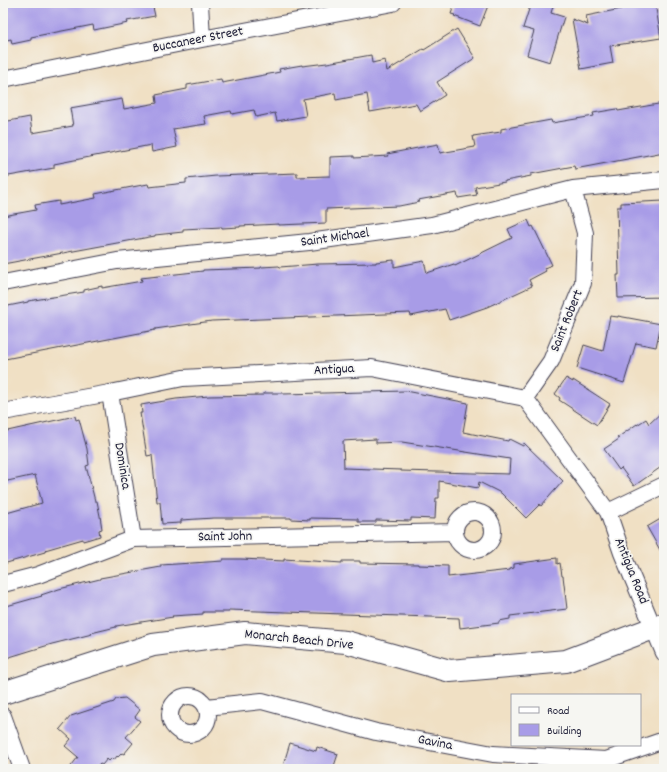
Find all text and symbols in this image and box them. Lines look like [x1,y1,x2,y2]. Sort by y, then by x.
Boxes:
street label: Buccaneer Street [151,21,245,59]
street label: Saint Michael [299,223,371,253]
street label: Saint Robert [545,287,589,355]
street label: Antigua [313,359,355,381]
street label: Dominica [108,441,136,491]
street label: Saint John [198,527,252,547]
street label: Antigua Road [609,535,653,607]
street label: Monarch Beach Drive [244,624,354,656]
legend [511,694,641,746]
text: Road [547,703,569,720]
text: Building [547,723,582,740]
street label: Gavina [416,730,455,756]

